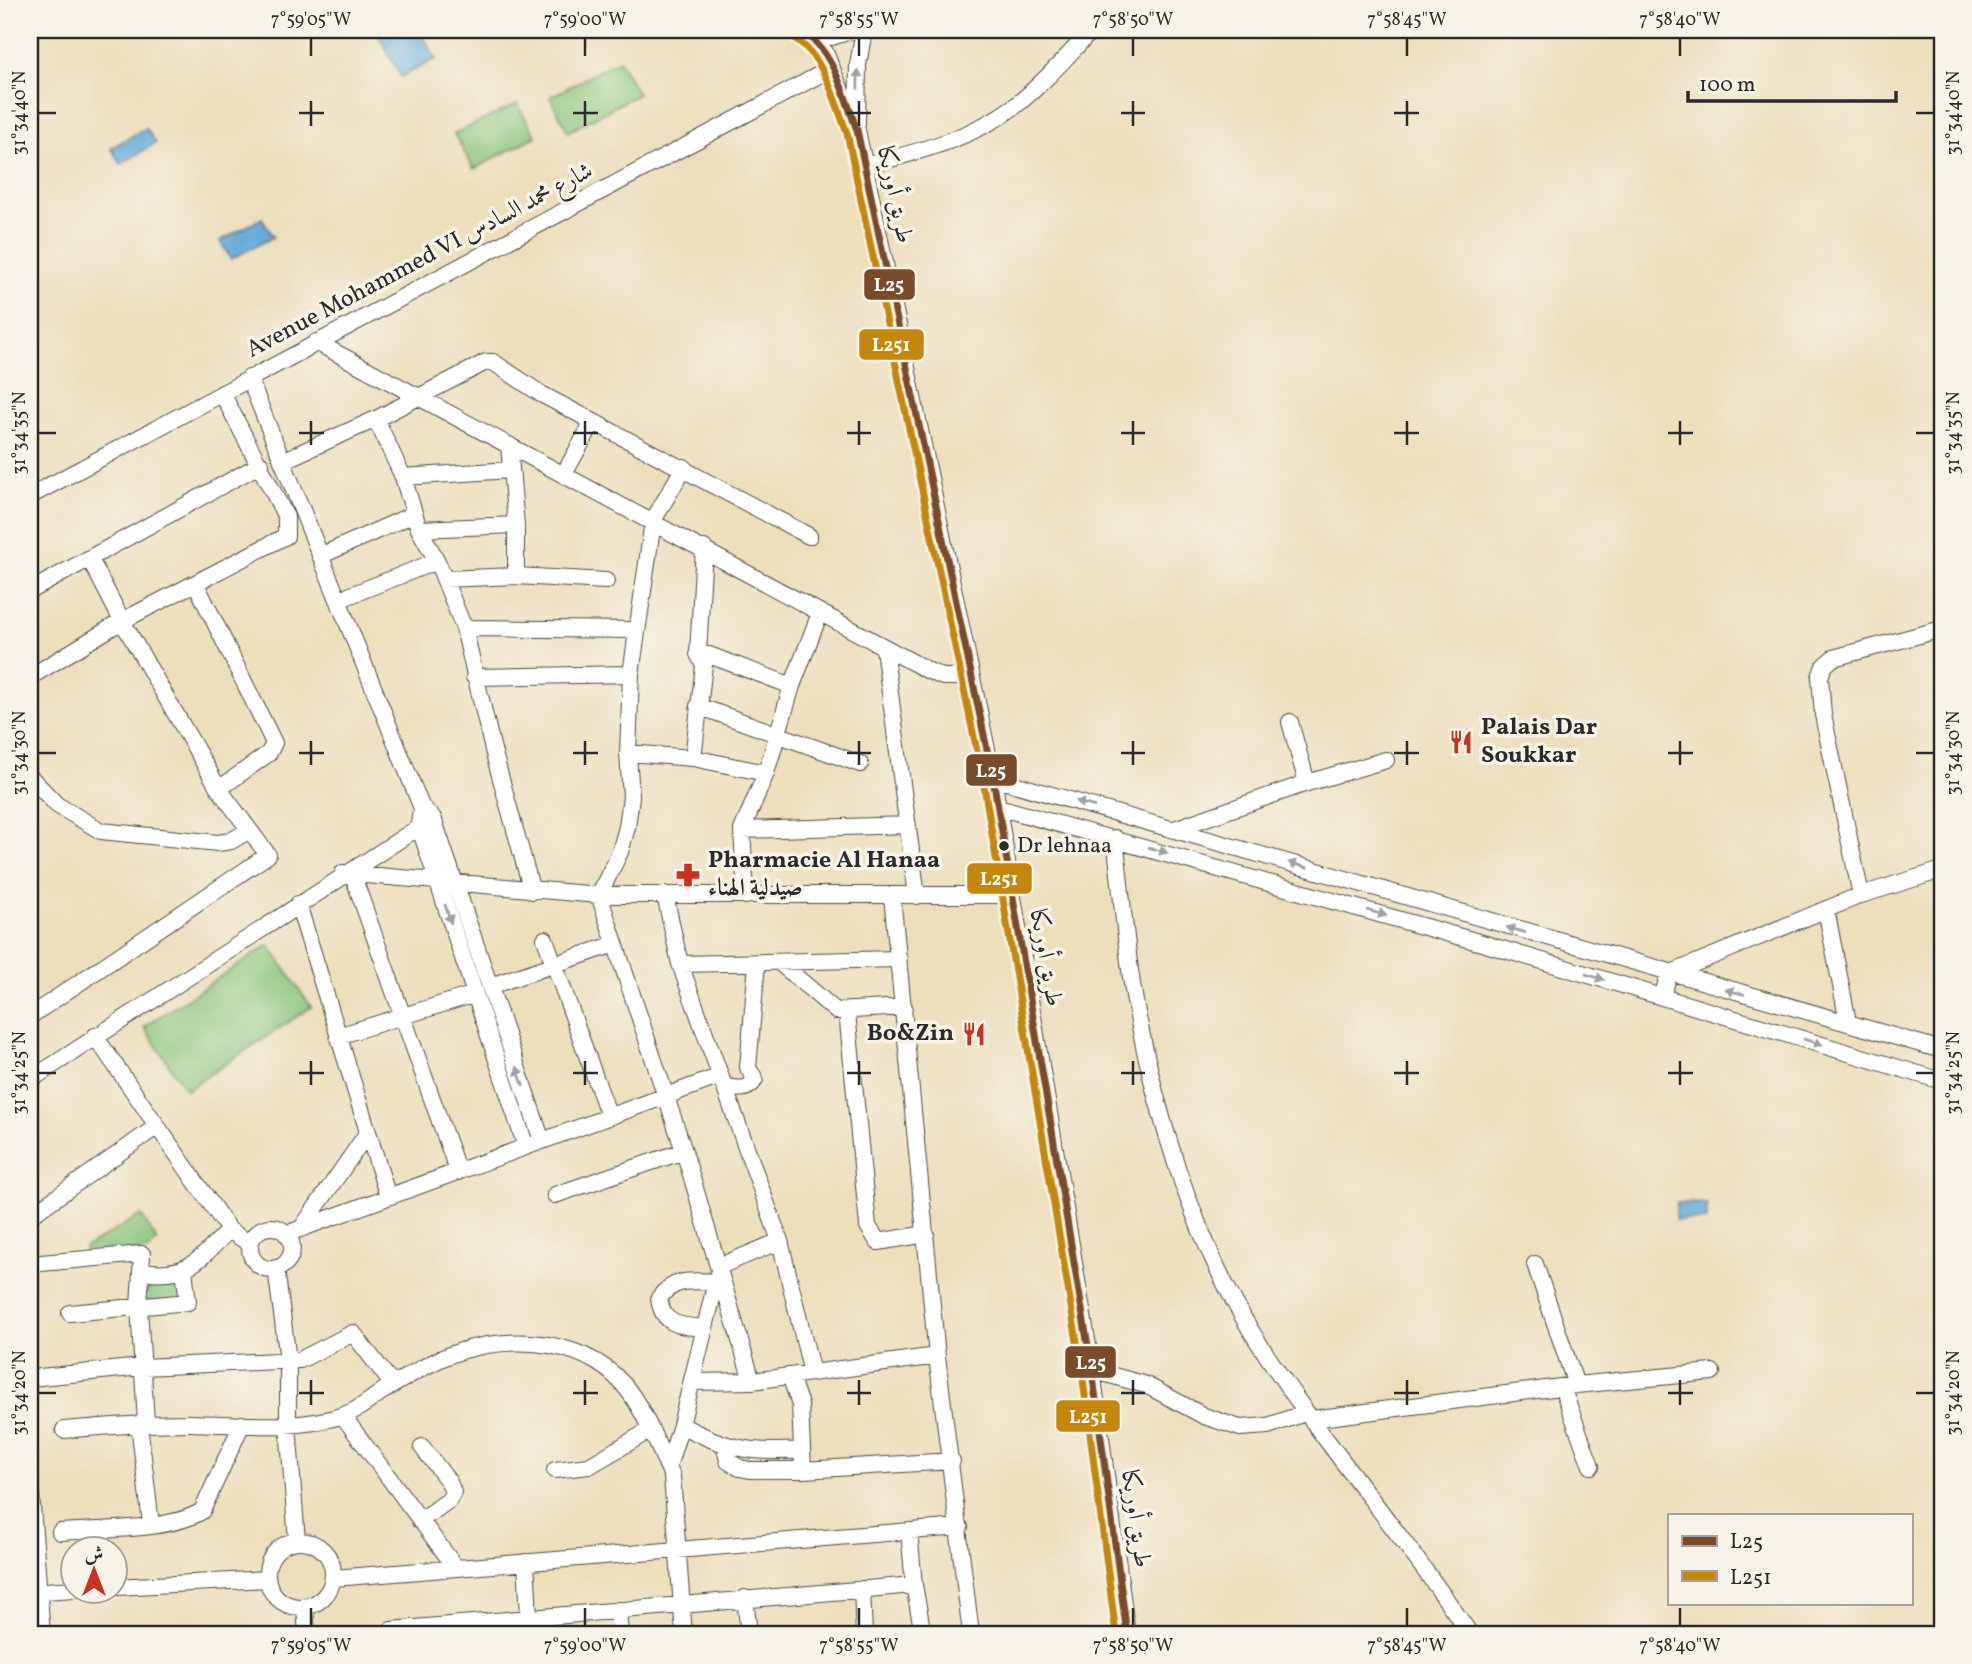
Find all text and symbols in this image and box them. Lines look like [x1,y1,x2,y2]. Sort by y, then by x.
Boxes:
text: 7°59'05"W [271,8,351,33]
text: 7°59'00"W [544,8,626,33]
text: 7°58'55"W [819,8,899,33]
text: 7°58'50"W [1093,8,1173,33]
text: 7°58'45"W [1367,8,1447,33]
text: 7°58'40"W [1639,8,1721,33]
scale bar [1688,60,1897,104]
one-way arrow [852,68,863,90]
text: 31°34'40"N [8,71,33,155]
text: 100 m [1699,71,1756,100]
text: 31°34'40"N [1942,71,1967,155]
street label: طريق أوريكا [867,143,923,247]
street label: Avenue Mohammed VI شارع محمد السادس [241,155,600,368]
line badge: L25 [863,268,916,301]
text: L25 [874,273,904,299]
line badge: L251 [858,328,925,361]
text: L251 [872,333,910,359]
text: 31°34'35"N [8,391,33,475]
text: 31°34'35"N [1942,391,1967,475]
text: 31°34'30"N [8,711,33,795]
place label: Palais Dar Soukkar [1481,711,1597,773]
text: 31°34'30"N [1942,711,1967,795]
restaurant icon: Palais Dar Soukkar [1447,728,1475,756]
line badge: L25 [965,753,1018,787]
text: L25 [976,759,1006,785]
one-way arrow [1073,798,1095,809]
place label: Dr lehnaa [1017,831,1112,862]
marker: Dr lehnaa [997,839,1011,853]
place label: Pharmacie Al Hanaa صيدلية الهناء [708,844,940,906]
one-way arrow [1148,845,1170,856]
one-way arrow [1287,860,1308,870]
pharmacy icon: Pharmacie Al Hanaa صيدلية الهناء [674,861,702,889]
line badge: L251 [966,862,1033,895]
text: L251 [980,867,1018,893]
one-way arrow [443,903,454,924]
street label: طريق أوريكا [1020,906,1072,1009]
one-way arrow [1366,908,1388,919]
one-way arrow [1505,924,1526,934]
one-way arrow [1585,973,1606,983]
one-way arrow [1724,986,1745,996]
place label: Bo&Zin [867,1017,954,1051]
restaurant icon: Bo&Zin [960,1020,988,1048]
text: 31°34'25"N [8,1031,33,1115]
text: 31°34'25"N [1942,1031,1967,1115]
one-way arrow [1803,1038,1824,1048]
one-way arrow [514,1066,525,1087]
line badge: L25 [1064,1345,1117,1379]
text: 31°34'20"N [8,1350,33,1436]
text: 31°34'20"N [1942,1350,1967,1436]
text: L25 [1076,1351,1106,1377]
line badge: L251 [1055,1399,1121,1433]
text: L251 [1069,1405,1107,1431]
street label: طريق أوريكا [1111,1468,1161,1570]
legend [1668,1514,1912,1604]
text: L25 [1730,1528,1763,1557]
north arrow [60,1534,130,1604]
text: ش [85,1542,103,1568]
text: L251 [1730,1564,1771,1593]
text: 7°59'05"W [271,1634,351,1659]
text: 7°59'00"W [544,1634,626,1659]
text: 7°58'55"W [819,1634,899,1659]
text: 7°58'50"W [1093,1634,1173,1659]
text: 7°58'45"W [1367,1634,1447,1659]
text: 7°58'40"W [1639,1634,1721,1659]

